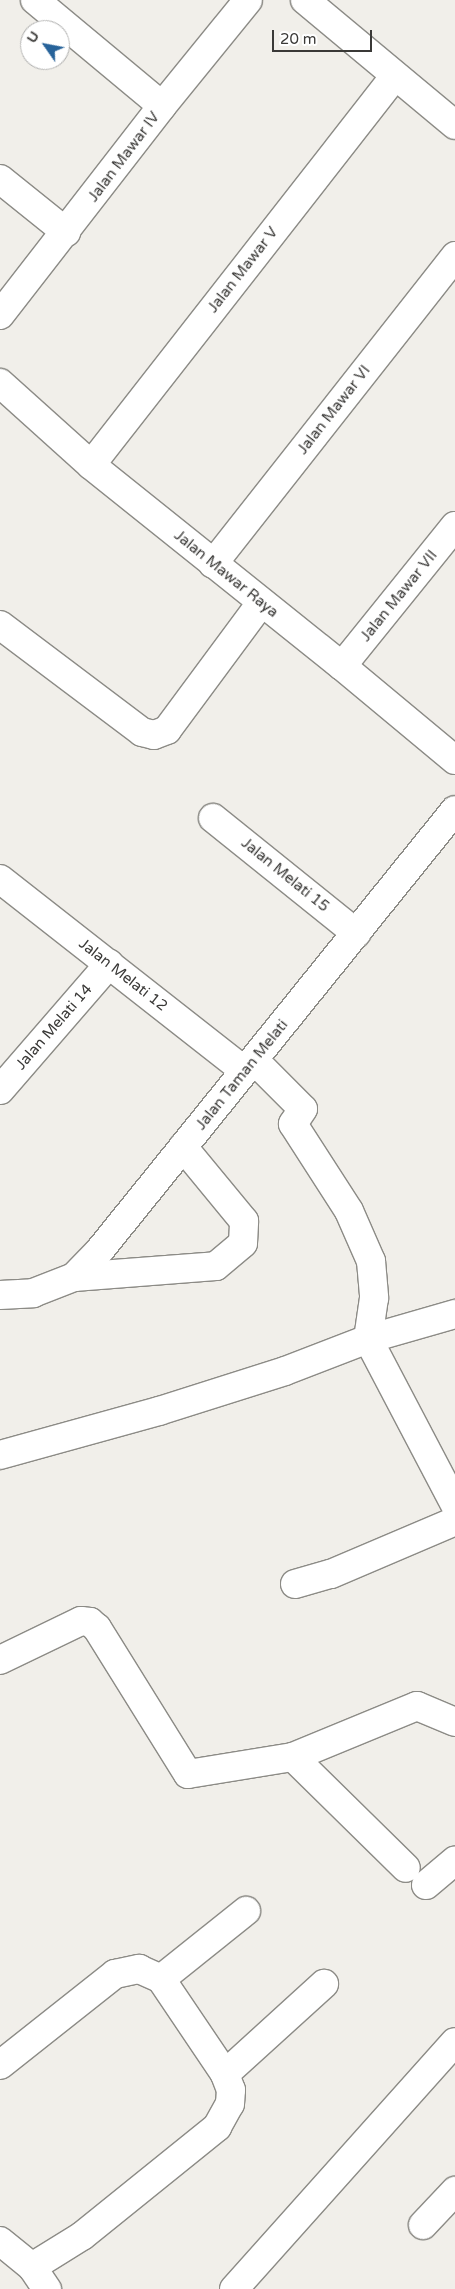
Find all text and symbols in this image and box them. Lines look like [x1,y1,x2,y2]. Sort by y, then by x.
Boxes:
north arrow [20,20,70,70]
scale bar [275,20,375,52]
text: U [23,28,43,46]
text: 20 m [280,30,317,48]
street label: Jalan Mawar IV [84,108,164,206]
street label: Jalan Mawar V [204,224,282,316]
street label: Jalan Mawar VI [294,362,374,458]
street label: Jalan Mawar Raya [170,527,282,621]
street label: Jalan Mawar VII [357,547,441,645]
street label: Jalan Melati 15 [238,834,332,916]
street label: Jalan Melati 12 [75,935,171,1015]
street label: Jalan Melati 14 [12,980,96,1074]
street label: Jalan Taman Melati [192,1016,292,1134]

